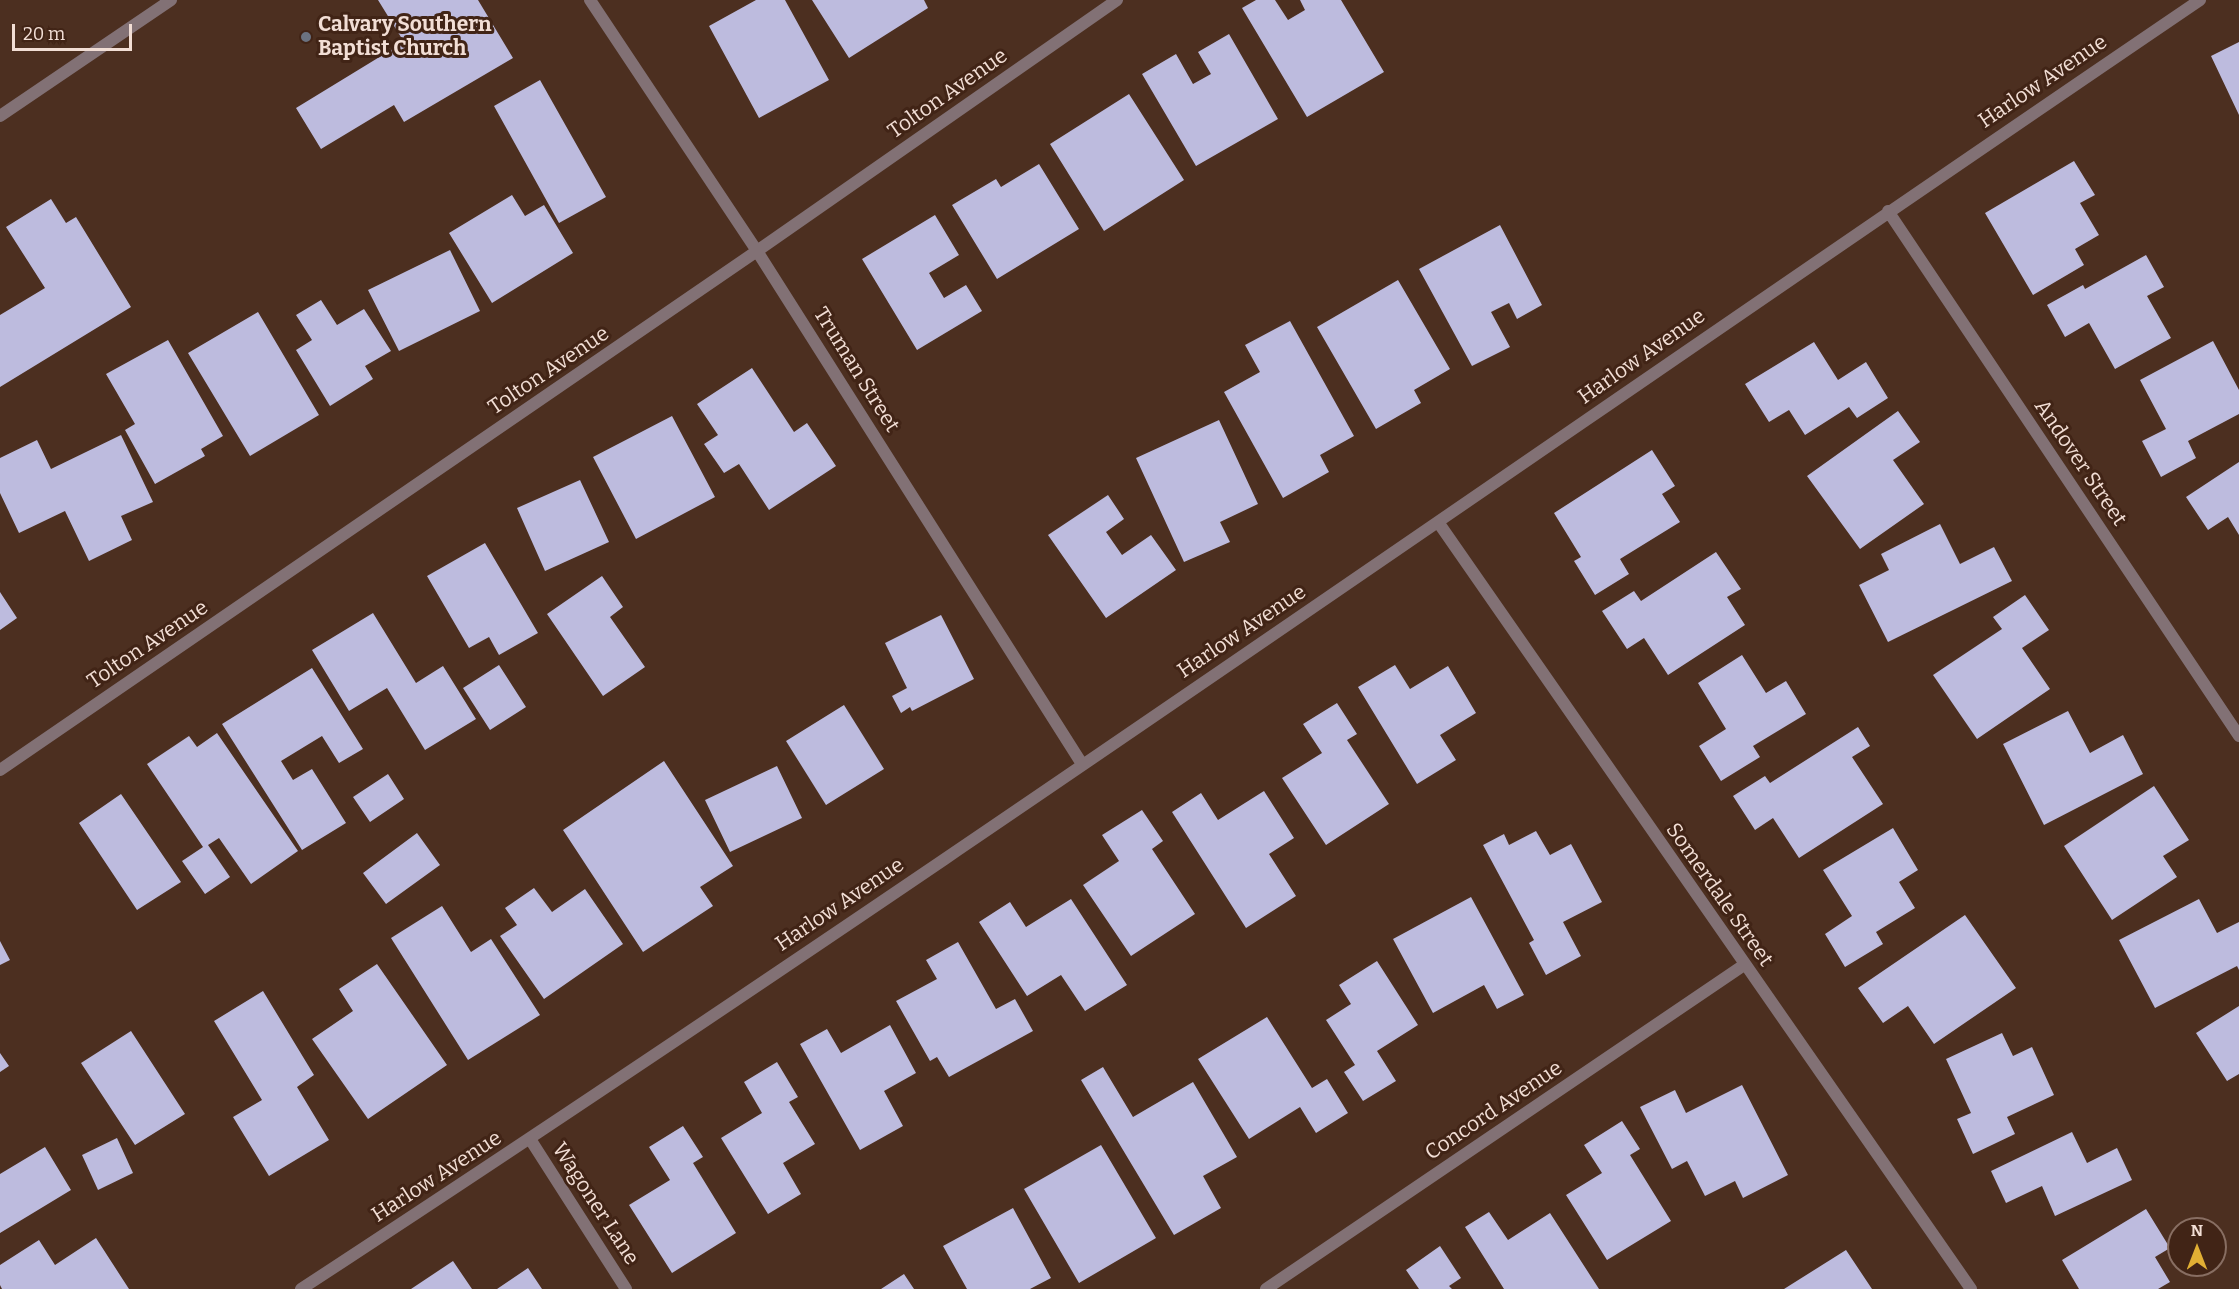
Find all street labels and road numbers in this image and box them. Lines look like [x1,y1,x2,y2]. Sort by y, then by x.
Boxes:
street label: Harlow Avenue [1974,30,2112,134]
street label: Tolton Avenue [883,44,1013,144]
street label: Truman Street [808,303,904,437]
street label: Harlow Avenue [1574,304,1710,410]
street label: Tolton Avenue [484,321,614,421]
street label: Andover Street [2029,395,2131,531]
street label: Harlow Avenue [1173,580,1311,684]
street label: Tolton Avenue [83,595,213,695]
street label: Somerdale Street [1660,818,1778,972]
street label: Harlow Avenue [771,853,909,957]
street label: Concord Avenue [1421,1056,1567,1166]
street label: Harlow Avenue [368,1126,506,1228]
street label: Wagoner Lane [546,1138,644,1270]

